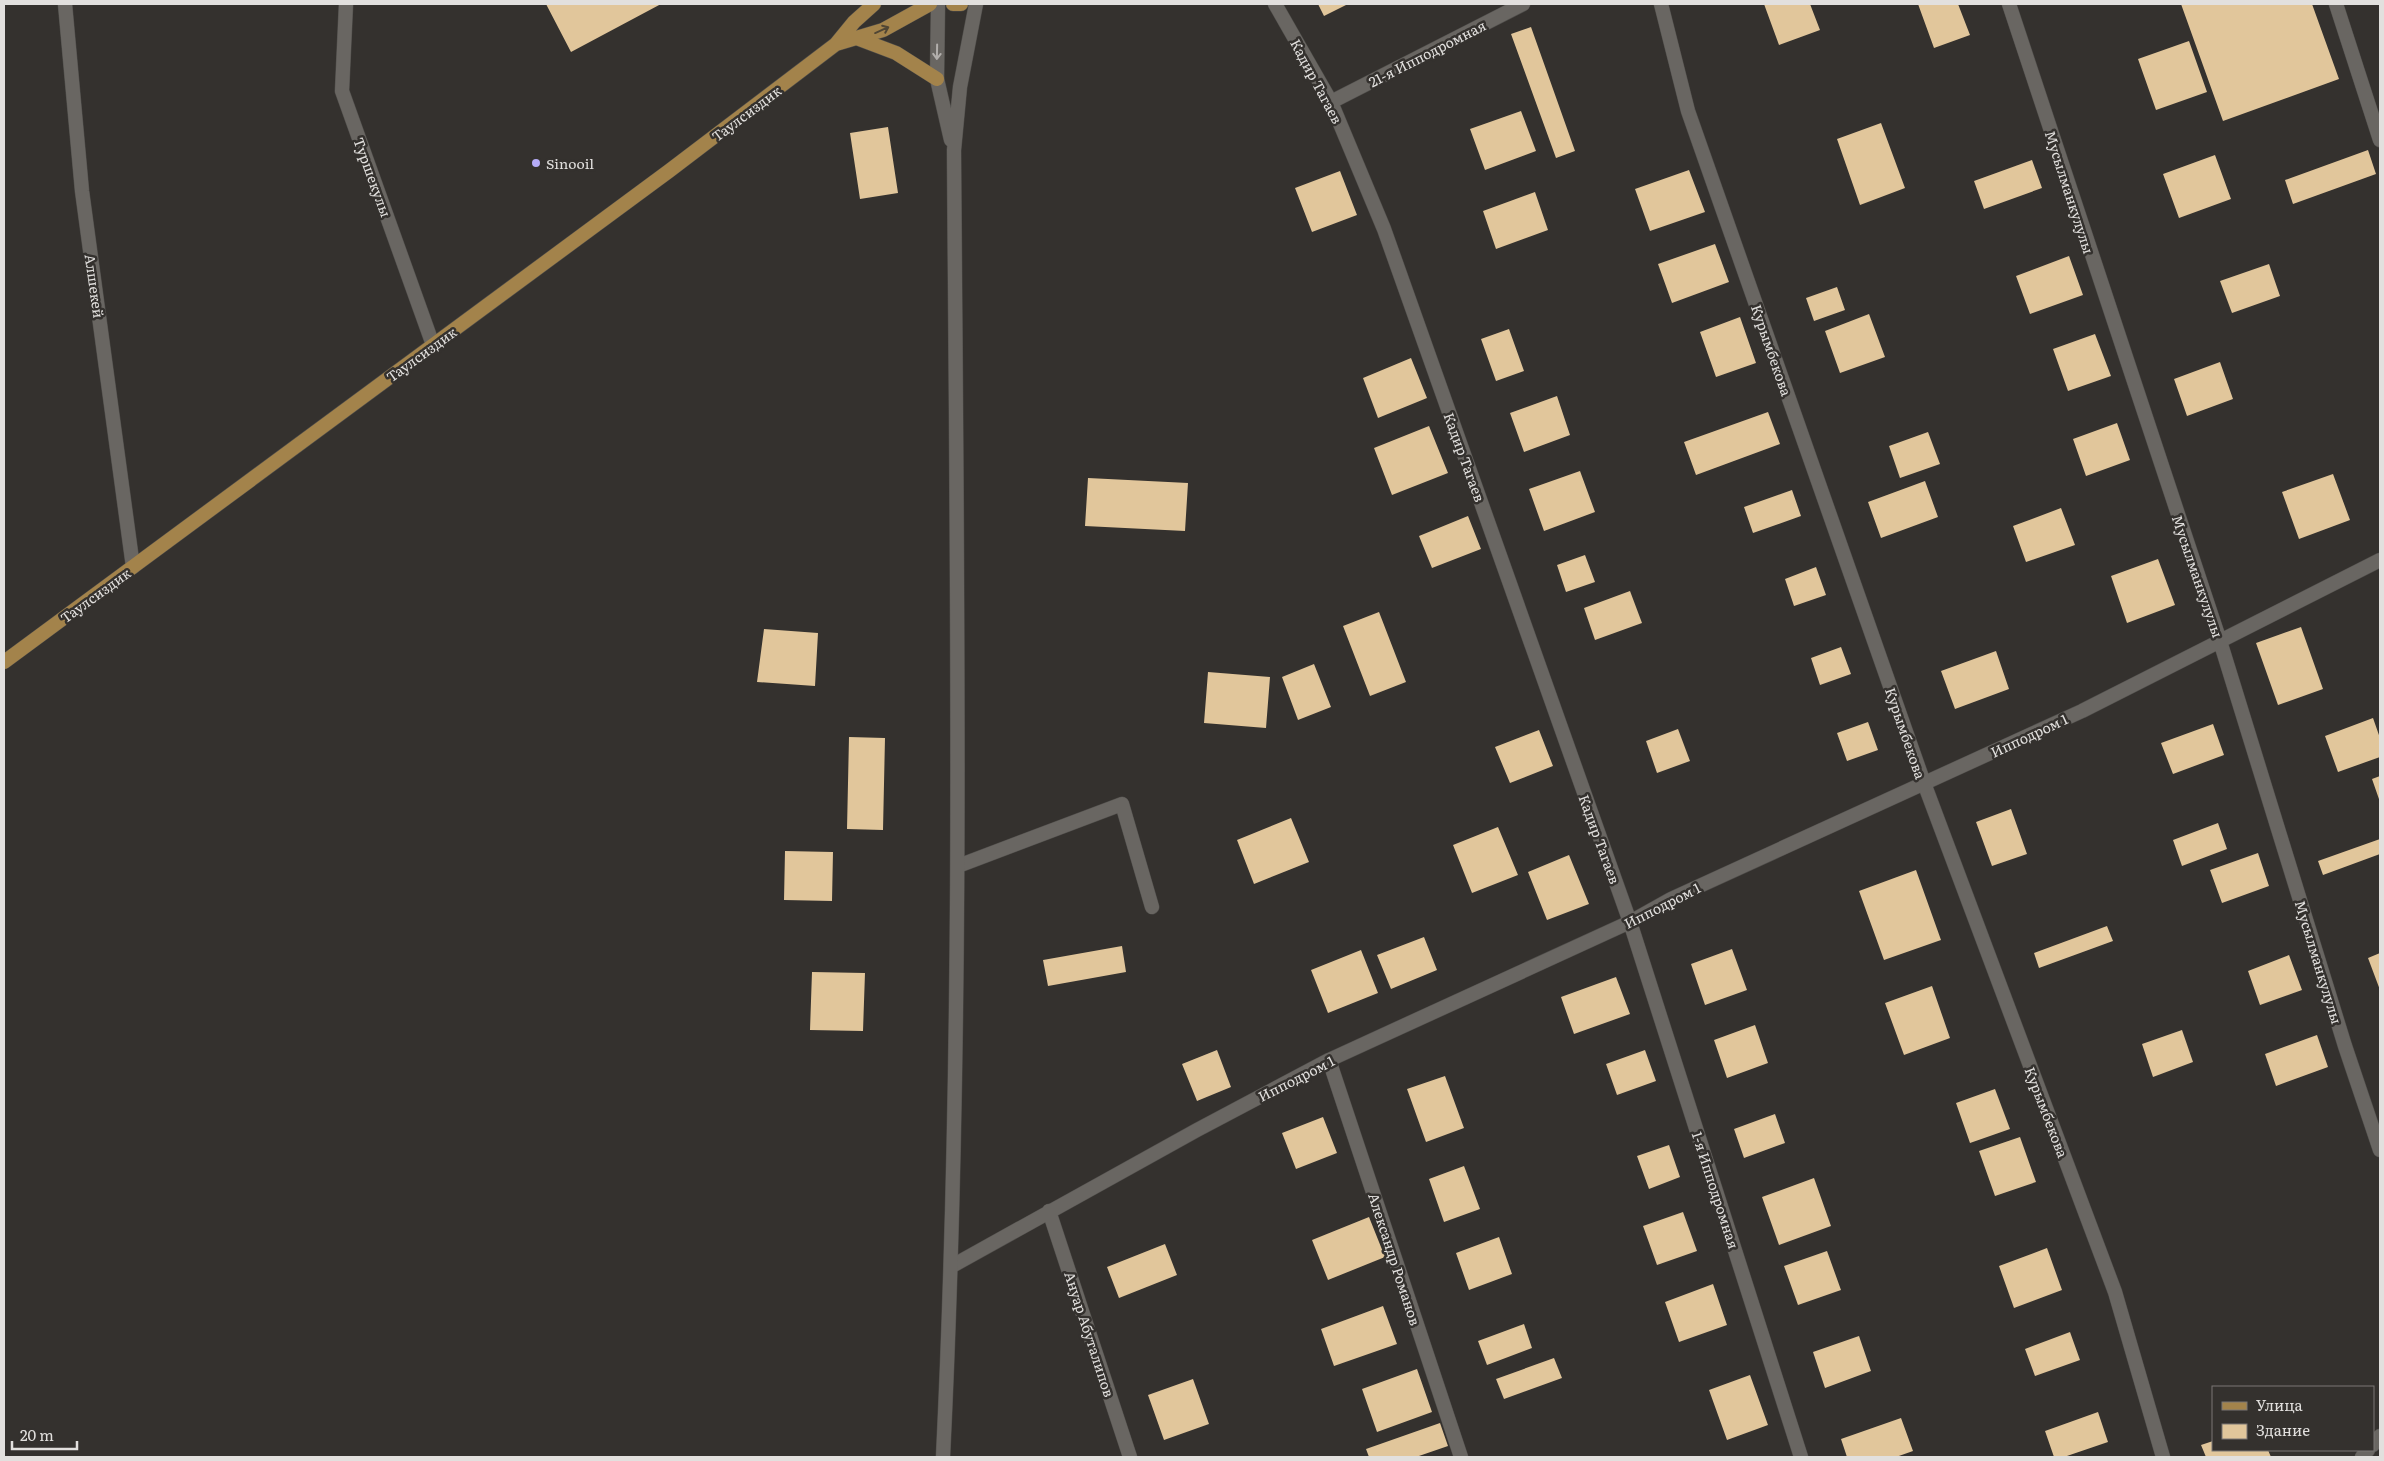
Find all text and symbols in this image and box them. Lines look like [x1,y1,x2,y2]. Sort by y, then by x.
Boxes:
street label: 21-я Ипподромная [1365,15,1489,91]
one-way arrow [874,24,889,34]
street label: Кадир Тагаев [1286,35,1348,127]
one-way arrow [932,44,942,60]
street label: Таулсиздик [707,80,785,146]
street label: Мусылманкулулы [2041,128,2099,256]
street label: Туршекулы [349,134,397,220]
place label: Sinooil [546,153,594,173]
marker: Sinooil [530,157,542,169]
street label: Алшекей [81,253,109,319]
street label: Курымбекова [1747,301,1797,399]
street label: Таулсиздик [382,321,461,386]
street label: Кадир Тагаев [1440,410,1490,505]
street label: Мусылманкулулы [2168,512,2228,640]
street label: Таулсиздик [56,562,135,627]
street label: Курымбекова [1881,684,1931,782]
street label: Ипподром 1 [1987,708,2071,762]
street label: Кадир Тагаев [1575,792,1625,887]
street label: Ипподром 1 [1620,877,1704,933]
street label: Мусылманкулулы [2291,898,2347,1026]
street label: Ипподром 1 [1254,1050,1338,1106]
street label: Курымбекова [2021,1064,2074,1161]
street label: 1-я Ипподромная [1688,1129,1744,1251]
street label: Александр Романов [1364,1190,1426,1328]
street label: Ануар Абуталипов [1060,1268,1120,1400]
legend [2212,1386,2374,1451]
text: Улица [2256,1393,2304,1416]
scale bar [12,1418,78,1450]
text: Здание [2256,1418,2310,1441]
text: 20 m [20,1423,54,1446]

